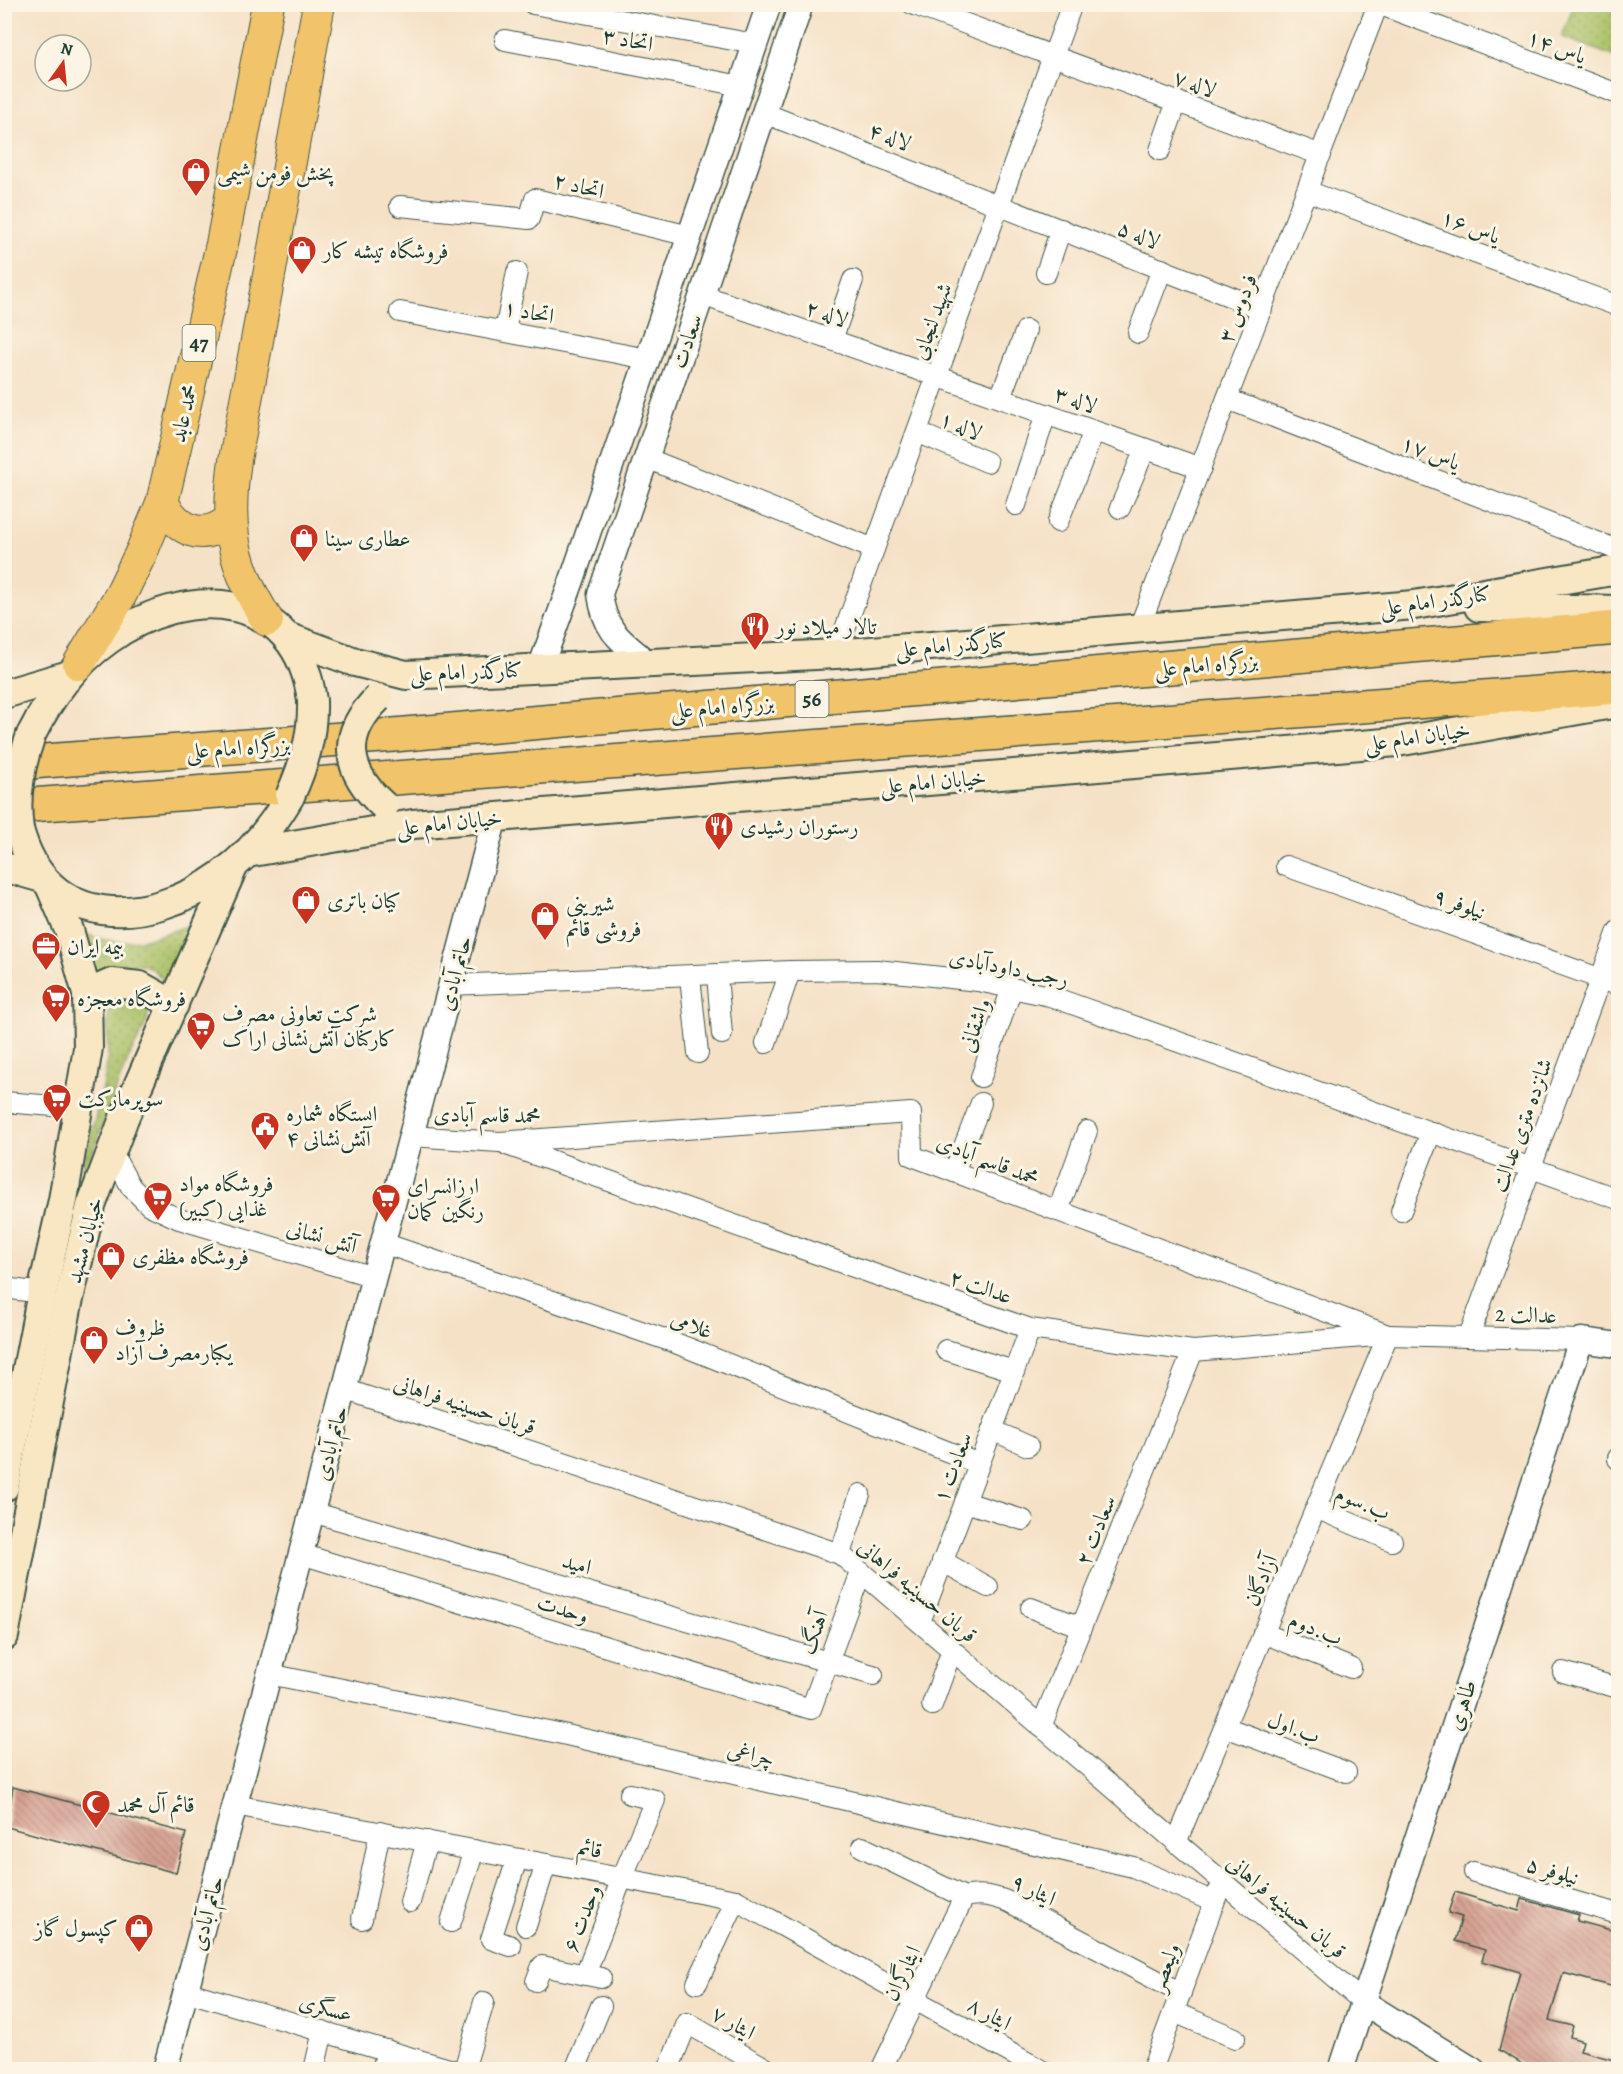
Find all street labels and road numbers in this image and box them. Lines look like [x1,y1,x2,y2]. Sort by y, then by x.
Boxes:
street label: اتحاد ۳ [600,20,656,60]
street label: یاس ۱۴ [1523,22,1592,72]
street label: لاله ۷ [1169,62,1220,105]
street label: لاله ۴ [864,115,915,159]
street label: اتحاد ۲ [550,165,607,207]
street label: یاس ۱۶ [1437,202,1506,252]
street label: لاله ۵ [1113,213,1164,257]
street label: فردوس ۳ [1211,269,1265,347]
street label: شهید لنجابی [904,279,961,364]
street label: اتحاد ۱ [501,292,557,332]
street label: لاله ۲ [801,293,852,335]
street label: سعادت [664,310,710,373]
road number: 47 [182,325,216,361]
street label: لاله ۳ [1050,379,1101,421]
street label: محمد عابد [163,381,205,445]
street label: لاله ۱ [935,404,986,448]
street label: یاس ۱۷ [1397,428,1466,479]
street label: کنارگذر امام علی [1377,577,1494,628]
street label: کنارگذر امام علی [894,624,1009,669]
street label: بزرگراه امام علی [1153,645,1260,688]
street label: کنارگذر امام علی [409,654,523,693]
road number: 56 [796,681,828,717]
street label: بزرگراه امام علی [669,687,776,730]
street label: خیابان امام علی [1362,715,1473,763]
street label: بزرگراه امام علی [185,729,292,771]
street label: خیابان امام علی [879,762,988,806]
street label: خیابان امام علی [394,802,504,847]
street label: نیلوفر ۹ [1429,881,1490,927]
street label: حاتم آبادی [431,932,483,1015]
street label: رجب داودآبادی [947,942,1071,994]
street label: واشقانی [952,994,998,1056]
street label: شانزده متری عدالت [1484,1054,1560,1197]
street label: محمد قاسم آبادی [433,1099,541,1137]
street label: محمد قاسم آبادی [930,1127,1043,1199]
street label: خیابان مشهد [59,1194,111,1287]
street label: آتش نشانی [283,1213,363,1262]
street label: عدالت ۲ [945,1262,1016,1312]
street label: عدالت 2 [1495,1299,1557,1331]
street label: غلامی [666,1303,717,1347]
street label: قربان حسینیه فراهانی [390,1368,540,1442]
street label: حاتم آبادی [307,1402,359,1485]
street label: سعادت ۱ [926,1428,980,1507]
street label: ب.سوم [1329,1478,1395,1532]
street label: سعادت ۲ [1068,1491,1124,1570]
street label: قربان حسینیه فراهانی [851,1532,984,1650]
street label: امید [559,1546,595,1582]
street label: آزادگان [1237,1548,1286,1611]
street label: وحدت [533,1587,592,1631]
street label: آهنگ [792,1604,836,1659]
street label: ب.دوم [1283,1605,1347,1657]
street label: طاهری [1440,1676,1484,1735]
street label: ب.اول [1263,1705,1324,1751]
street label: چراغی [724,1734,777,1774]
street label: قائم [574,1832,605,1870]
street label: قربان حسینیه فراهانی [1220,1848,1353,1966]
street label: نیلوفر ۵ [1523,1849,1583,1893]
street label: ایثار ۹ [1006,1866,1061,1913]
street label: حاتم آبادی [183,1872,235,1955]
street label: وحدت ۶ [555,1880,608,1956]
street label: ولیعصر [1142,1939,1187,1998]
street label: ایثارگران [876,1941,928,2006]
street label: عسگری [295,1986,356,2030]
street label: ایثار ۸ [962,1990,1017,2038]
street label: ایثار ۷ [706,1998,761,2047]

